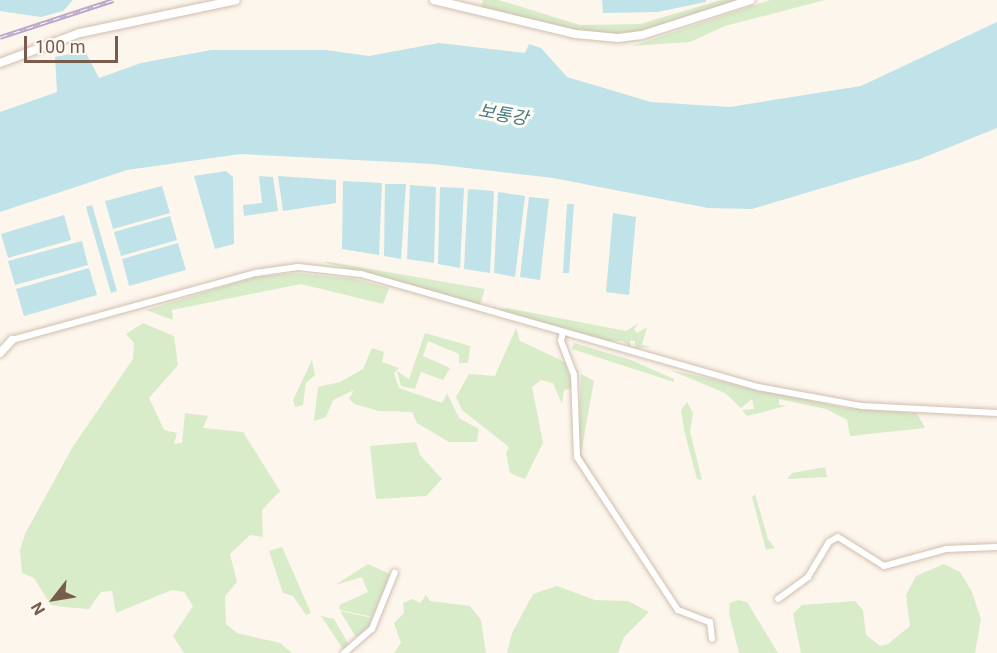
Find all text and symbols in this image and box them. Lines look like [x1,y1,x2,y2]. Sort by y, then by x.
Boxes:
scale bar [27,24,122,62]
text: 100 m [35,36,86,57]
water label: 보통강 [477,100,529,130]
north arrow [24,569,84,629]
text: N [27,599,49,618]

